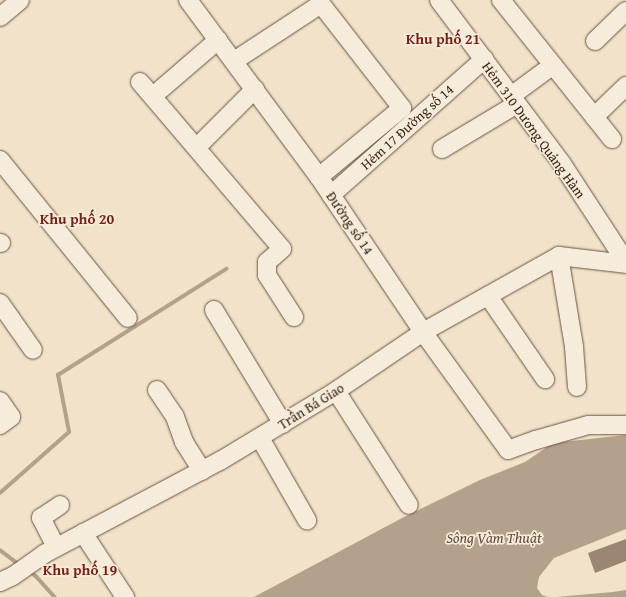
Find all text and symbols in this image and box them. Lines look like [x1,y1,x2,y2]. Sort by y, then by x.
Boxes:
district label: Khu phố 21 [406,30,480,48]
street label: Hẻm 310 Dương Quảng Hàm [479,58,589,202]
street label: Hẻm 17 Đường số 14 [357,81,457,173]
street label: Đường số 14 [323,188,377,258]
district label: Khu phố 20 [40,210,114,228]
street label: Trần Bá Giao [275,379,347,433]
water label: Sông Vàm Thuật [446,529,542,547]
district label: Khu phố 19 [43,561,117,579]

